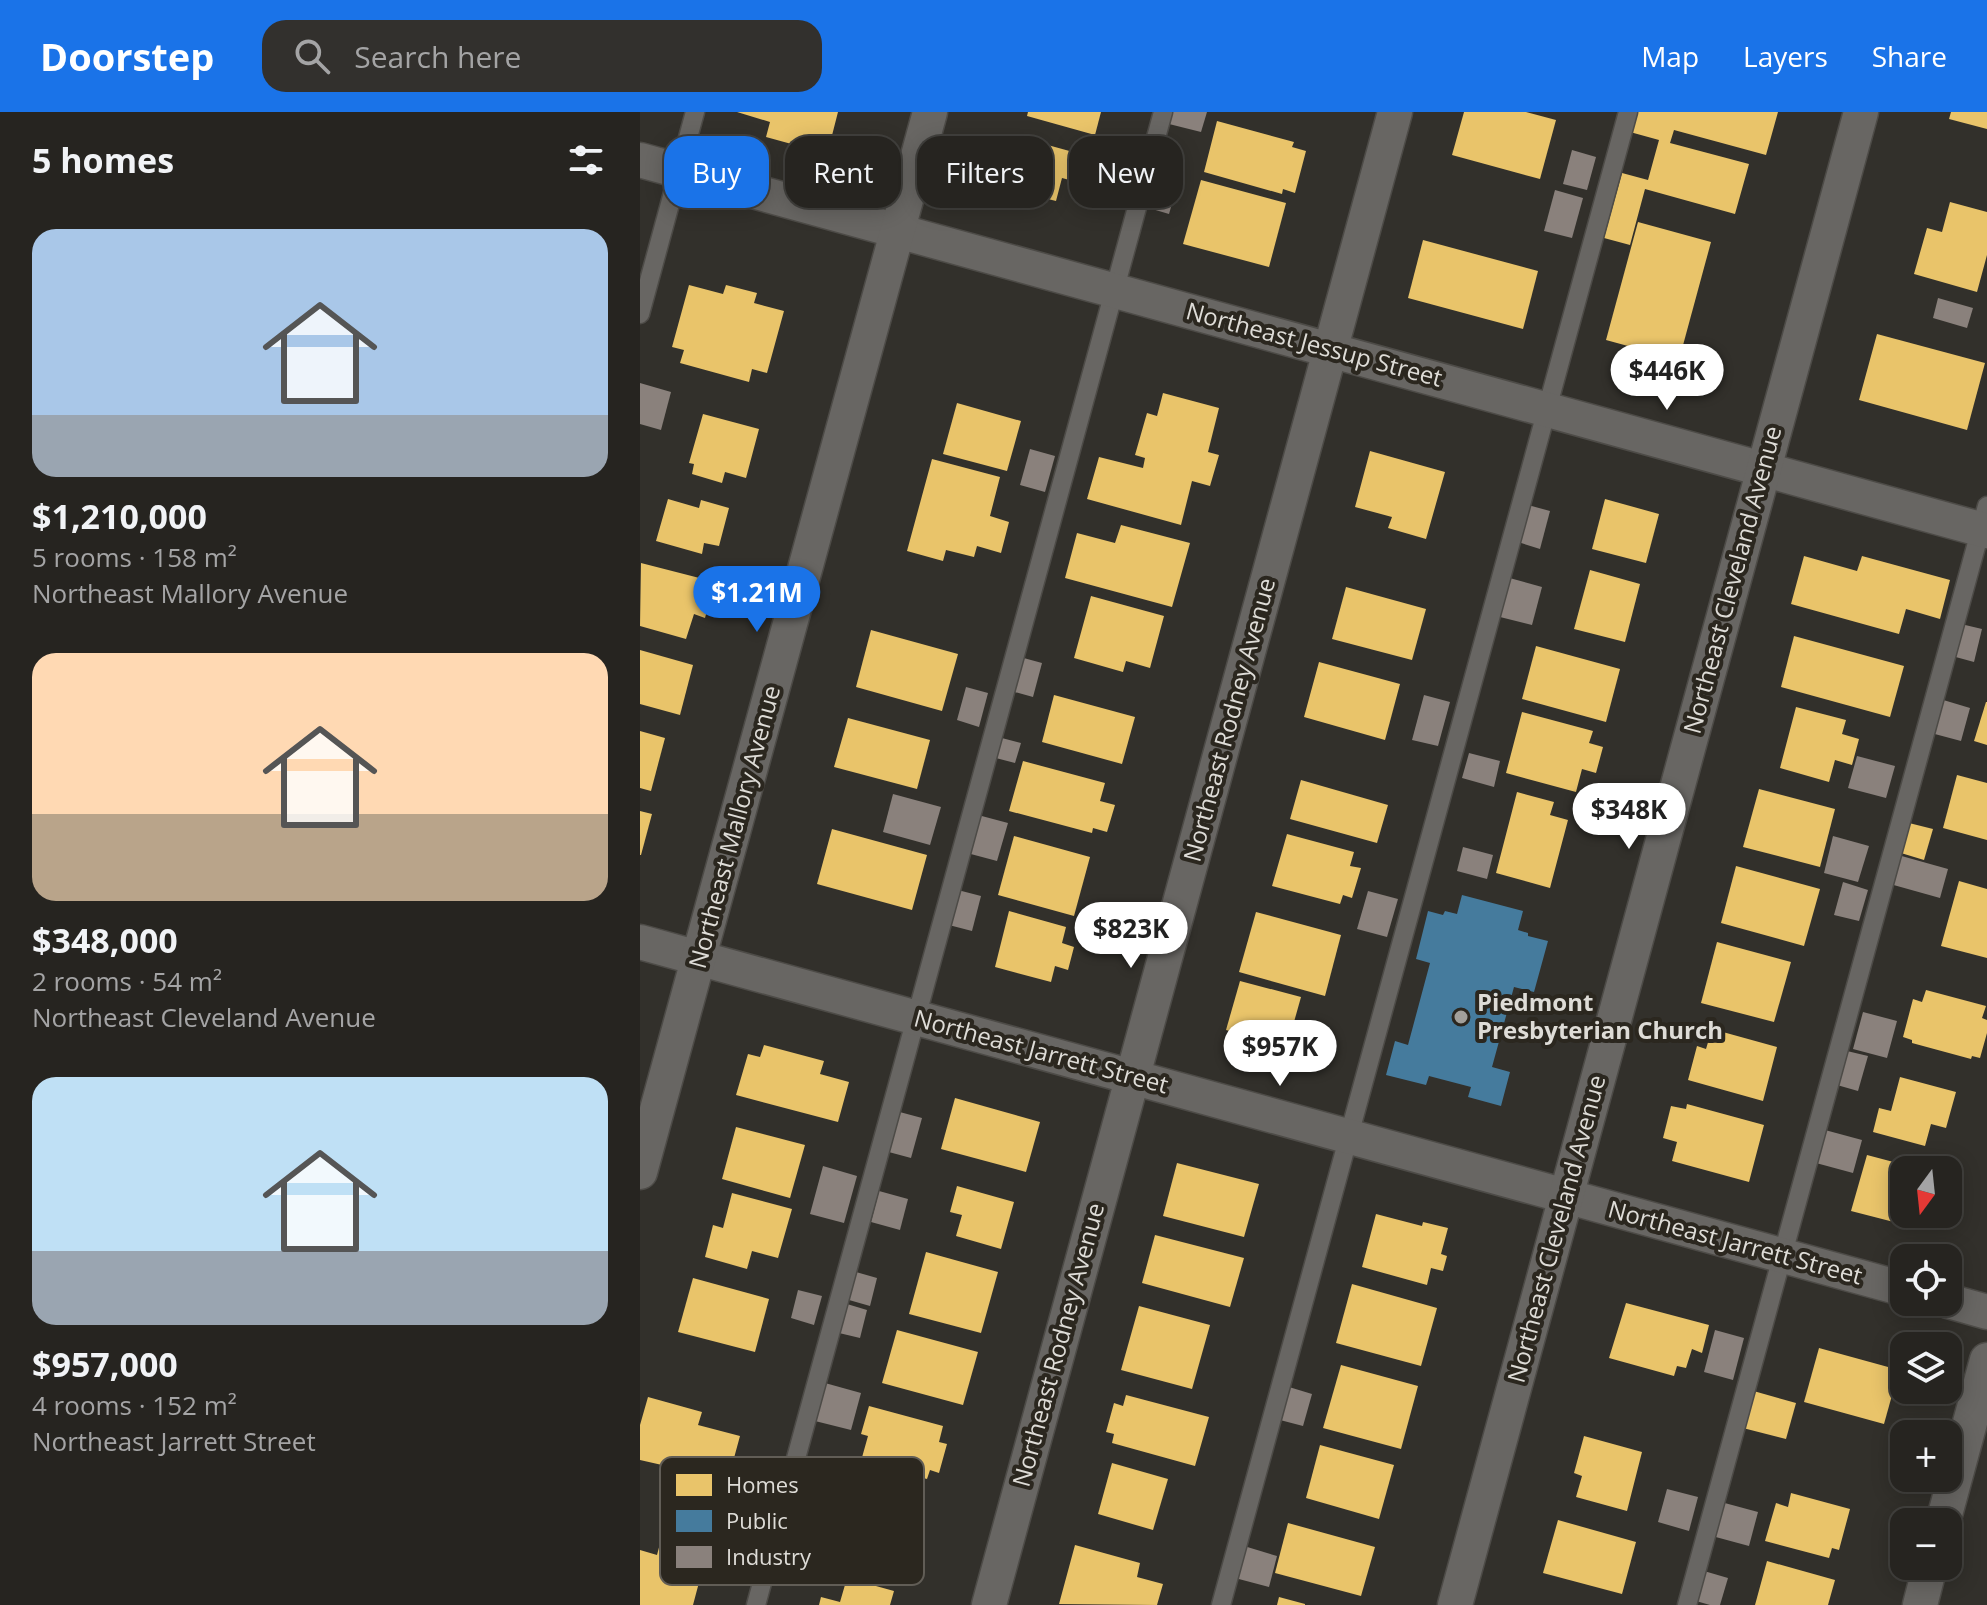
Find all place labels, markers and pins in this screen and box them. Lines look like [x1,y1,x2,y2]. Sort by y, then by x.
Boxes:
pin: $446K [1611,344,1723,412]
pin: $1.21M [692,566,822,634]
pin: $348K [1573,783,1685,851]
pin: $823K [1075,902,1187,970]
place label: Piedmont Presbyterian Church [1477,985,1723,1046]
marker: Piedmont Presbyterian Church [1452,1008,1470,1026]
pin: $957K [1224,1020,1336,1088]

